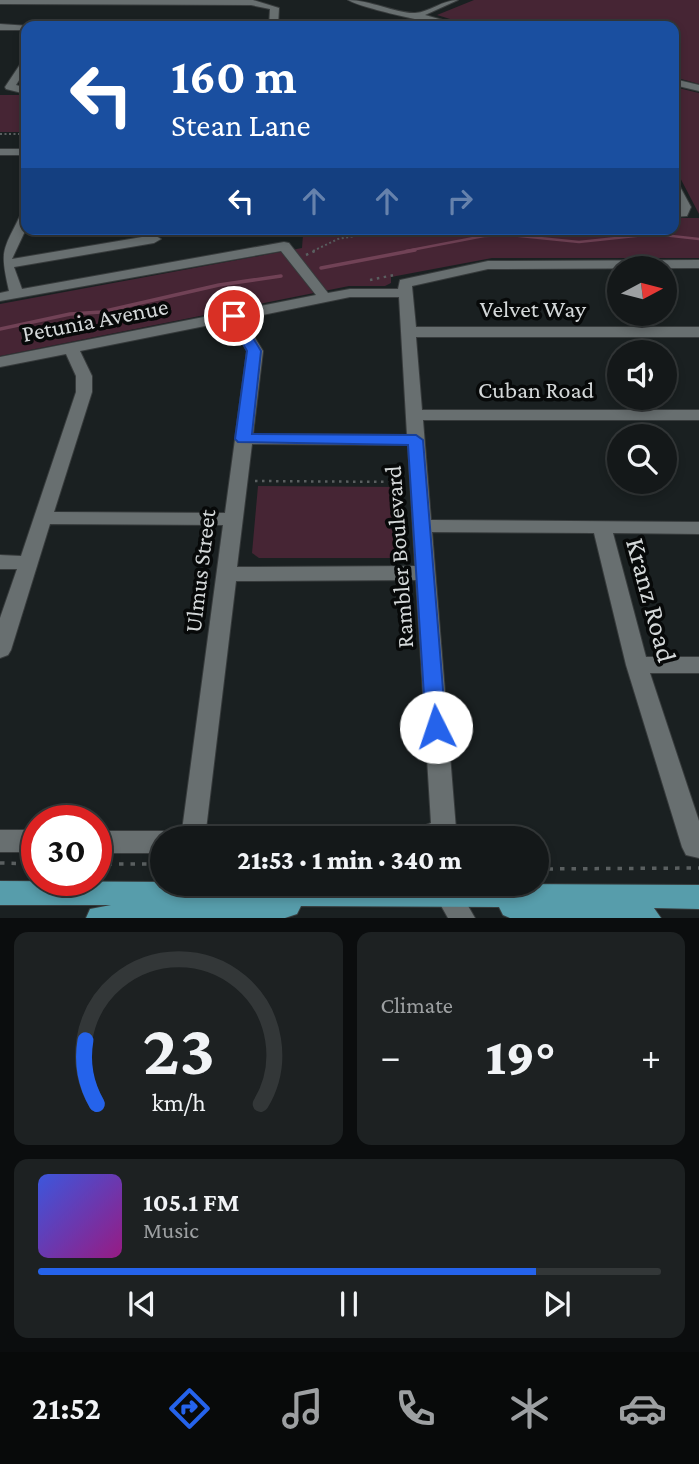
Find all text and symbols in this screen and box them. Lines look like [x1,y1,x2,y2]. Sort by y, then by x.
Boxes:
icon: left [56,49,147,140]
text: 160 m [171,49,297,104]
text: Stean Lane [171,107,310,143]
icon: left [222,182,260,220]
icon: ahead [295,182,333,220]
icon: ahead [368,182,406,220]
icon: right [441,182,479,220]
north arrow [607,256,677,326]
map controls [607,256,677,494]
pin [204,286,264,346]
street label: Petunia Avenue [20,292,170,347]
street label: Velvet Way [480,295,587,322]
icon: arrive [215,297,253,335]
button: sound [607,340,677,410]
street label: Cuban Road [478,376,594,403]
button: search [607,424,677,494]
street label: Rambler Boulevard [379,464,418,649]
street label: Ulmus Street [179,507,221,634]
street label: Kranz Road [620,535,683,666]
position arrow [399,690,473,764]
speed limit sign: 30 [21,805,112,896]
text: 21:53 · 1 min · 340 m [237,846,462,875]
text: Climate [381,992,453,1018]
text: 23 [142,1010,215,1091]
text: 19° [486,1027,556,1085]
text: − [381,1035,401,1077]
text: + [641,1035,661,1077]
text: km/h [151,1089,205,1116]
text: 105.1 FM [143,1188,239,1217]
text: Music [143,1217,199,1243]
icon: previous [123,1285,161,1323]
icon: pause [330,1285,368,1323]
icon: next [538,1285,576,1323]
icon: directions [165,1384,214,1433]
icon: music [278,1384,327,1433]
icon: phone [391,1384,440,1433]
icon: climate [505,1384,554,1433]
icon: car [618,1384,667,1433]
text: 21:52 [32,1390,101,1426]

